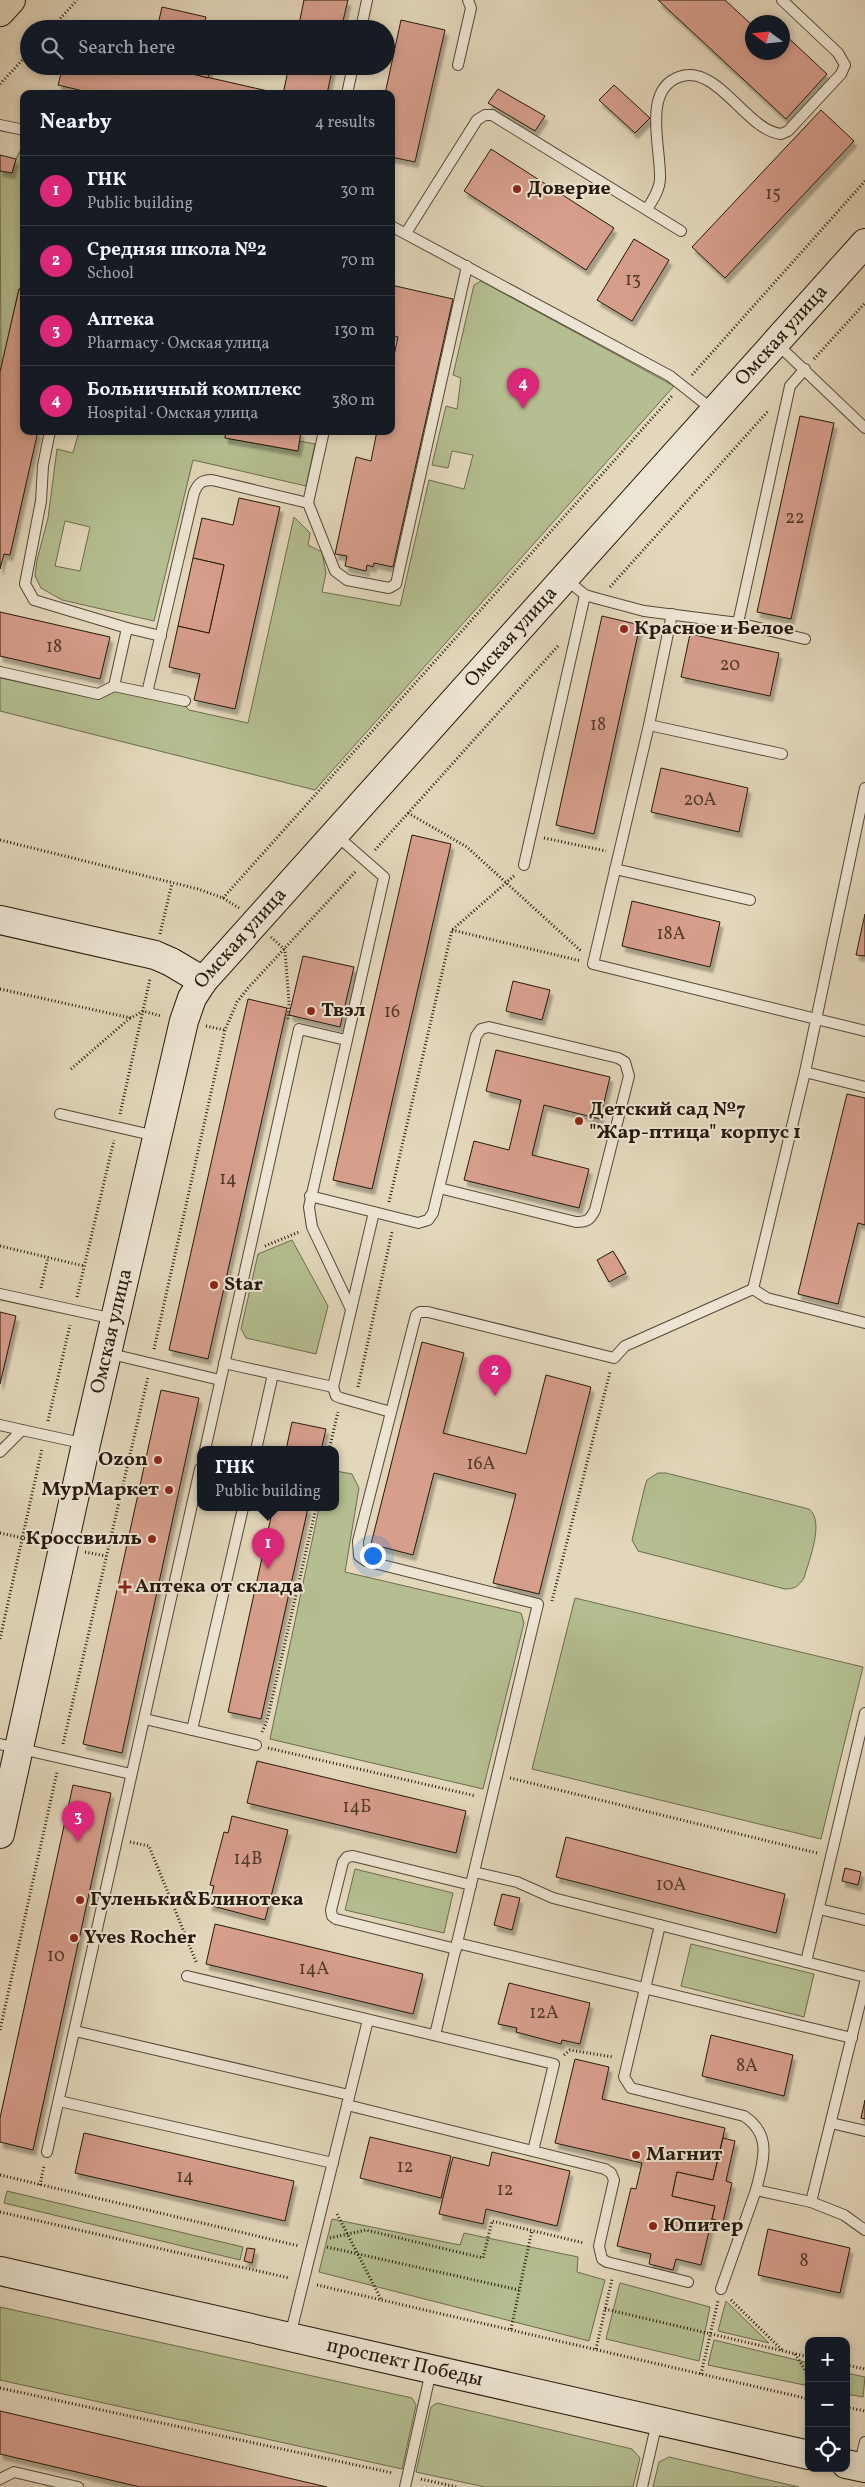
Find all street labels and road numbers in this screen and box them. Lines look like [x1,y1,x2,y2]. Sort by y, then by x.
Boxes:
street label: Омская улица [729,279,835,393]
street label: Омская улица [458,580,564,694]
street label: Омская улица [188,882,294,995]
street label: Омская улица [84,1266,140,1397]
street label: проспект Победы [324,2332,486,2394]

